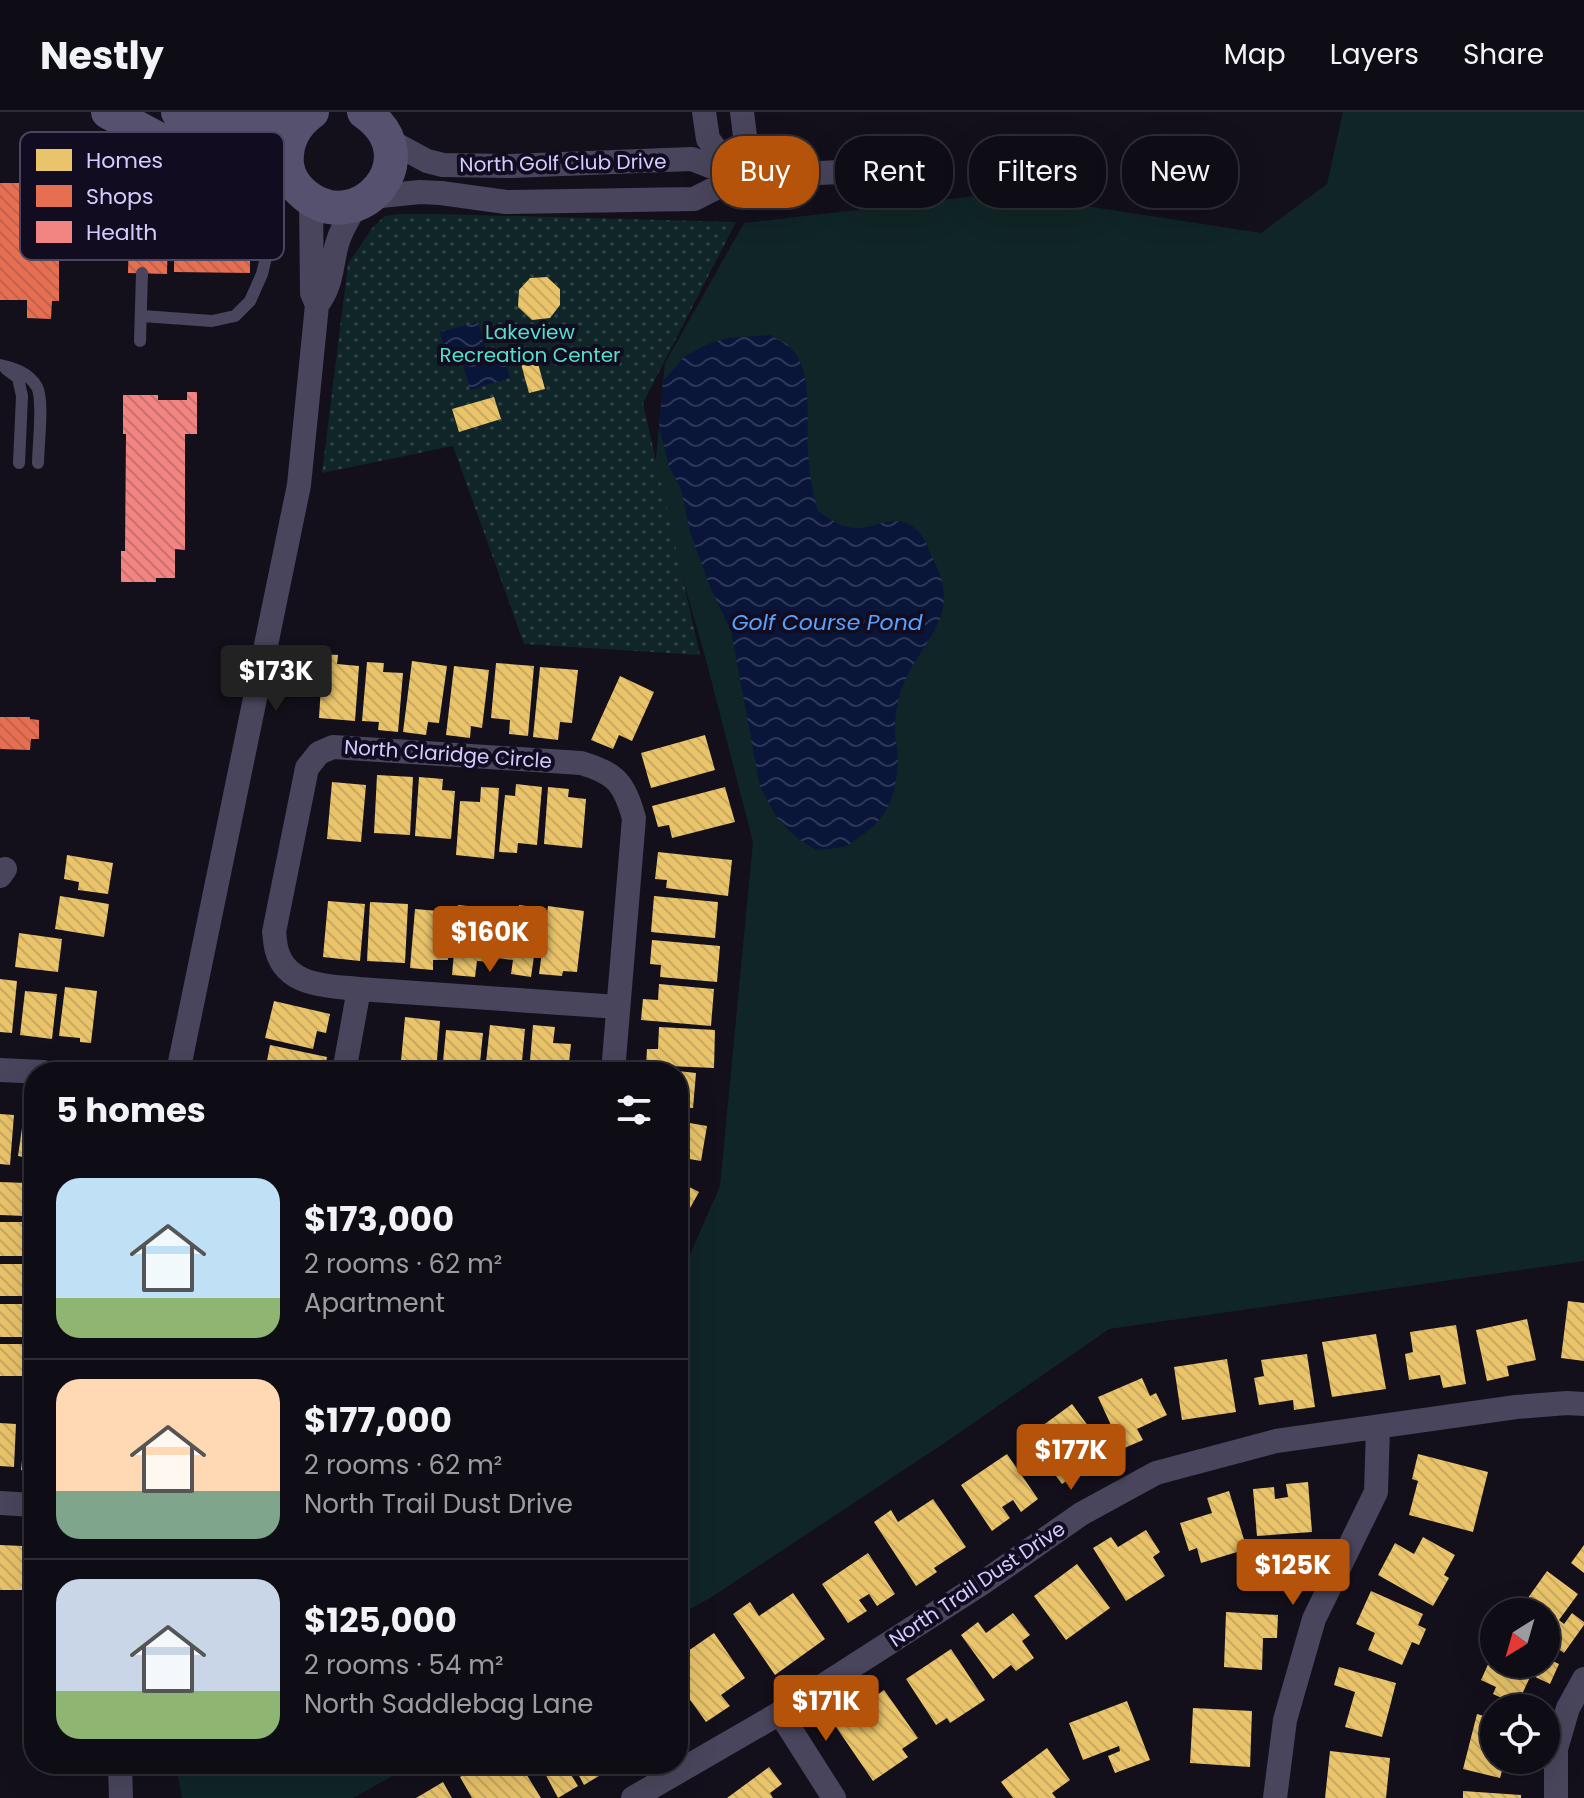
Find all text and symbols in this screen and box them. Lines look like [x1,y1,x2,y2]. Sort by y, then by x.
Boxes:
text: Nestly [40,29,164,82]
text: Map [1224,35,1286,74]
text: Layers [1330,35,1419,74]
text: Share [1463,35,1544,74]
legend [20,132,284,260]
chip: Buy [712,136,819,208]
chip: Rent [835,136,953,208]
chip: Filters [969,136,1106,208]
chip: New [1122,136,1238,208]
text: Homes [86,145,163,176]
street label: North Golf Club Drive [459,147,667,179]
text: Shops [86,181,153,212]
text: Health [86,217,157,248]
park label: Lakeview Recreation Center [440,318,621,369]
water label: Golf Course Pond [731,607,923,638]
pin: $173K [220,645,332,713]
text: $173K [239,653,313,689]
street label: North Claridge Circle [343,733,553,775]
pin: $160K [434,906,546,974]
text: $160K [451,914,529,950]
text: 5 homes [56,1086,206,1134]
icon: filters [612,1088,656,1132]
text: $173,000 [304,1195,454,1243]
icon: home [120,1210,216,1306]
text: 2 rooms · 62 m² [304,1246,502,1282]
text: Apartment [304,1285,445,1321]
text: $177,000 [304,1396,452,1444]
icon: home [120,1411,216,1507]
pin: $177K [1015,1424,1127,1492]
text: $177K [1035,1432,1107,1468]
text: 2 rooms · 62 m² [304,1447,502,1483]
text: North Trail Dust Drive [304,1486,573,1522]
street label: North Trail Dust Drive [883,1515,1071,1653]
pin: $125K [1237,1539,1349,1607]
text: $125K [1255,1547,1331,1583]
text: $125,000 [304,1596,457,1644]
north arrow [1480,1598,1560,1678]
map controls [1480,1598,1560,1774]
icon: home [120,1611,216,1707]
text: 2 rooms · 54 m² [304,1647,504,1683]
pin: $171K [770,1675,882,1743]
text: $171K [792,1683,860,1719]
text: North Saddlebag Lane [304,1686,593,1722]
button: locate [1480,1694,1560,1774]

